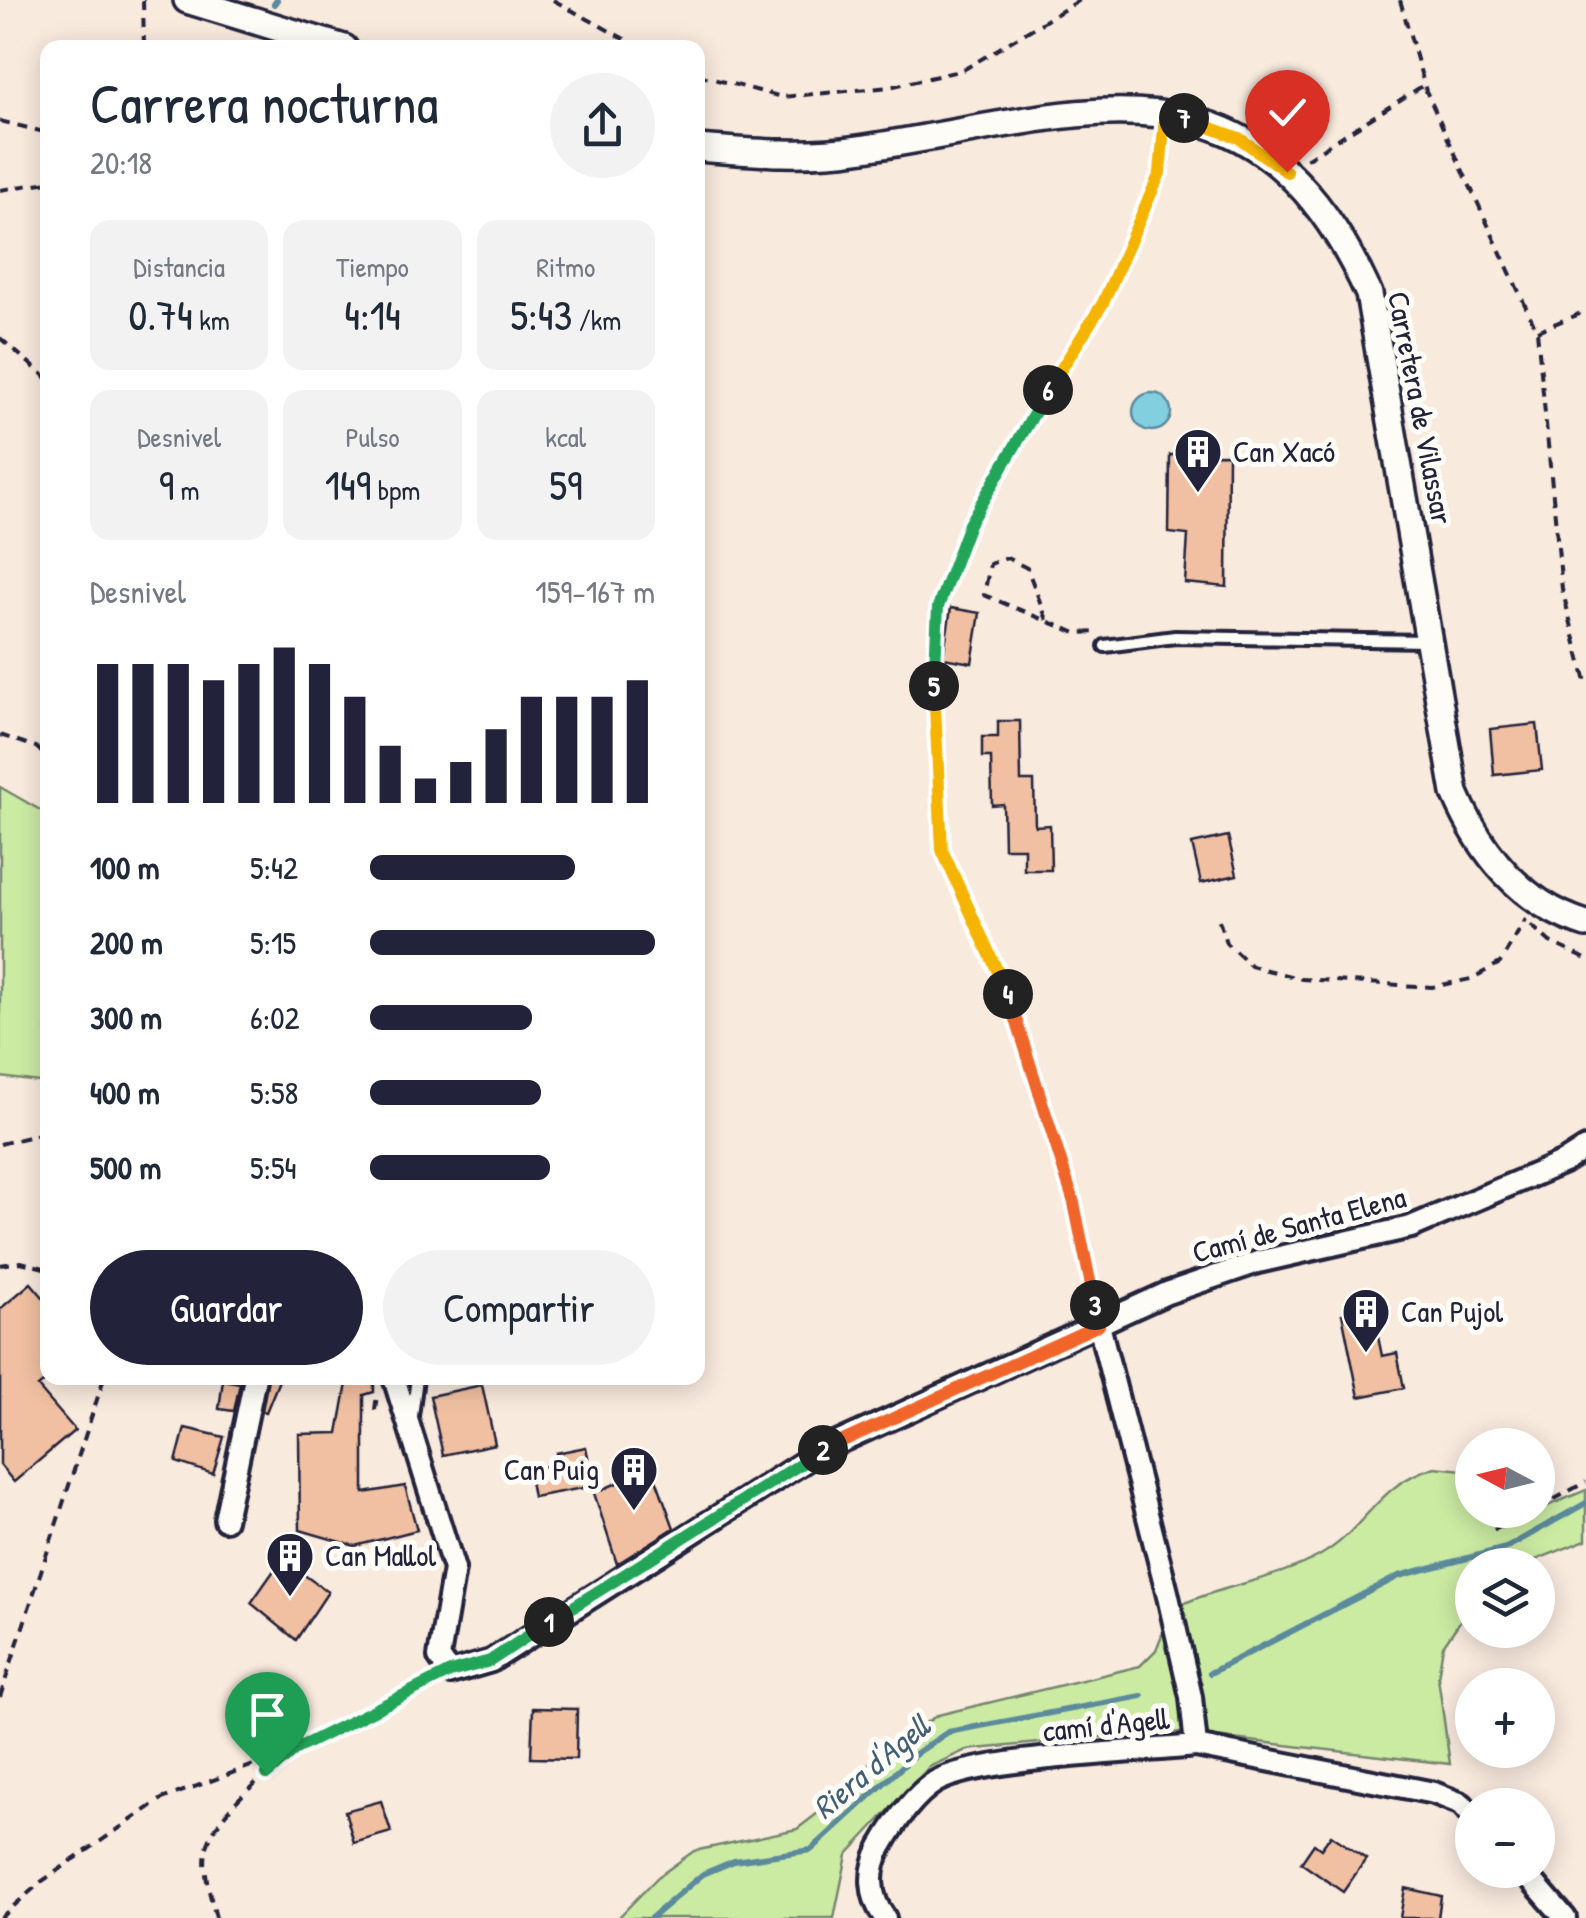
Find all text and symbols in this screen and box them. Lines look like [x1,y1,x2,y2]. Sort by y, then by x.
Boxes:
text: Carrera nocturna [90,66,438,140]
pin [1245,70,1330,173]
button: share [550,73,655,178]
icon: check [1260,85,1315,140]
pin: 7 [1159,93,1209,143]
text: 7 [1177,99,1191,137]
text: 20:18 [90,141,152,184]
text: Distancia [133,248,225,286]
text: Tiempo [336,248,409,286]
text: Ritmo [536,248,595,286]
text: 0.74 [128,286,193,343]
text: 4:14 [344,286,401,343]
text: 5:43 [510,286,572,343]
street label: Carretera de Vilassar [1379,288,1463,528]
text: km [193,301,230,339]
text: /km [572,301,621,339]
pin: 6 [1023,365,1073,415]
text: 6 [1042,371,1054,409]
text: Desnivel [137,418,221,456]
text: Pulso [345,418,400,456]
text: kcal [545,418,586,456]
building icon: Can Xacó [1172,426,1224,494]
place label: Can Xacó [1233,431,1335,471]
text: 9 [159,456,174,513]
text: 149 [325,456,371,513]
text: 59 [549,456,582,513]
text: m [174,471,200,509]
text: bpm [371,471,420,509]
text: Desnivel [90,570,186,613]
text: 159–167 m [535,570,655,613]
pin: 5 [909,661,959,711]
text: 5 [928,667,940,705]
text: 100 m [90,846,159,889]
text: 5:42 [250,846,298,889]
text: 200 m [90,921,163,964]
text: 5:15 [250,921,296,964]
pin: 4 [983,969,1033,1019]
text: 4 [1003,975,1013,1013]
text: 300 m [90,996,162,1039]
text: 6:02 [250,996,300,1039]
text: 400 m [90,1071,160,1114]
text: 5:58 [250,1071,298,1114]
text: 500 m [90,1146,161,1189]
text: 5:54 [250,1146,297,1189]
street label: Camí de Santa Elena [1188,1176,1410,1272]
button: Guardar [90,1250,363,1365]
button: Compartir [383,1250,655,1365]
pin: 3 [1070,1280,1120,1330]
text: 3 [1089,1286,1101,1324]
building icon: Can Pujol [1340,1286,1392,1354]
place label: Can Pujol [1401,1291,1503,1331]
pin: 2 [798,1425,848,1475]
north arrow [1455,1428,1555,1528]
map controls [1455,1428,1555,1888]
text: 2 [816,1431,830,1469]
building icon: Can Puig [608,1444,660,1512]
place label: Can Puig [504,1449,599,1489]
building icon: Can Mallol [264,1530,316,1598]
place label: Can Mallol [325,1535,436,1575]
button: layers [1455,1548,1555,1648]
pin: 1 [524,1597,574,1647]
text: 1 [544,1603,554,1641]
button: + [1455,1668,1555,1768]
pin [225,1672,310,1775]
icon: arrive [240,1687,295,1742]
street label: camí d'Agell [1041,1697,1172,1751]
water label: Riera d'Agell [803,1703,940,1828]
button: − [1455,1788,1555,1888]

